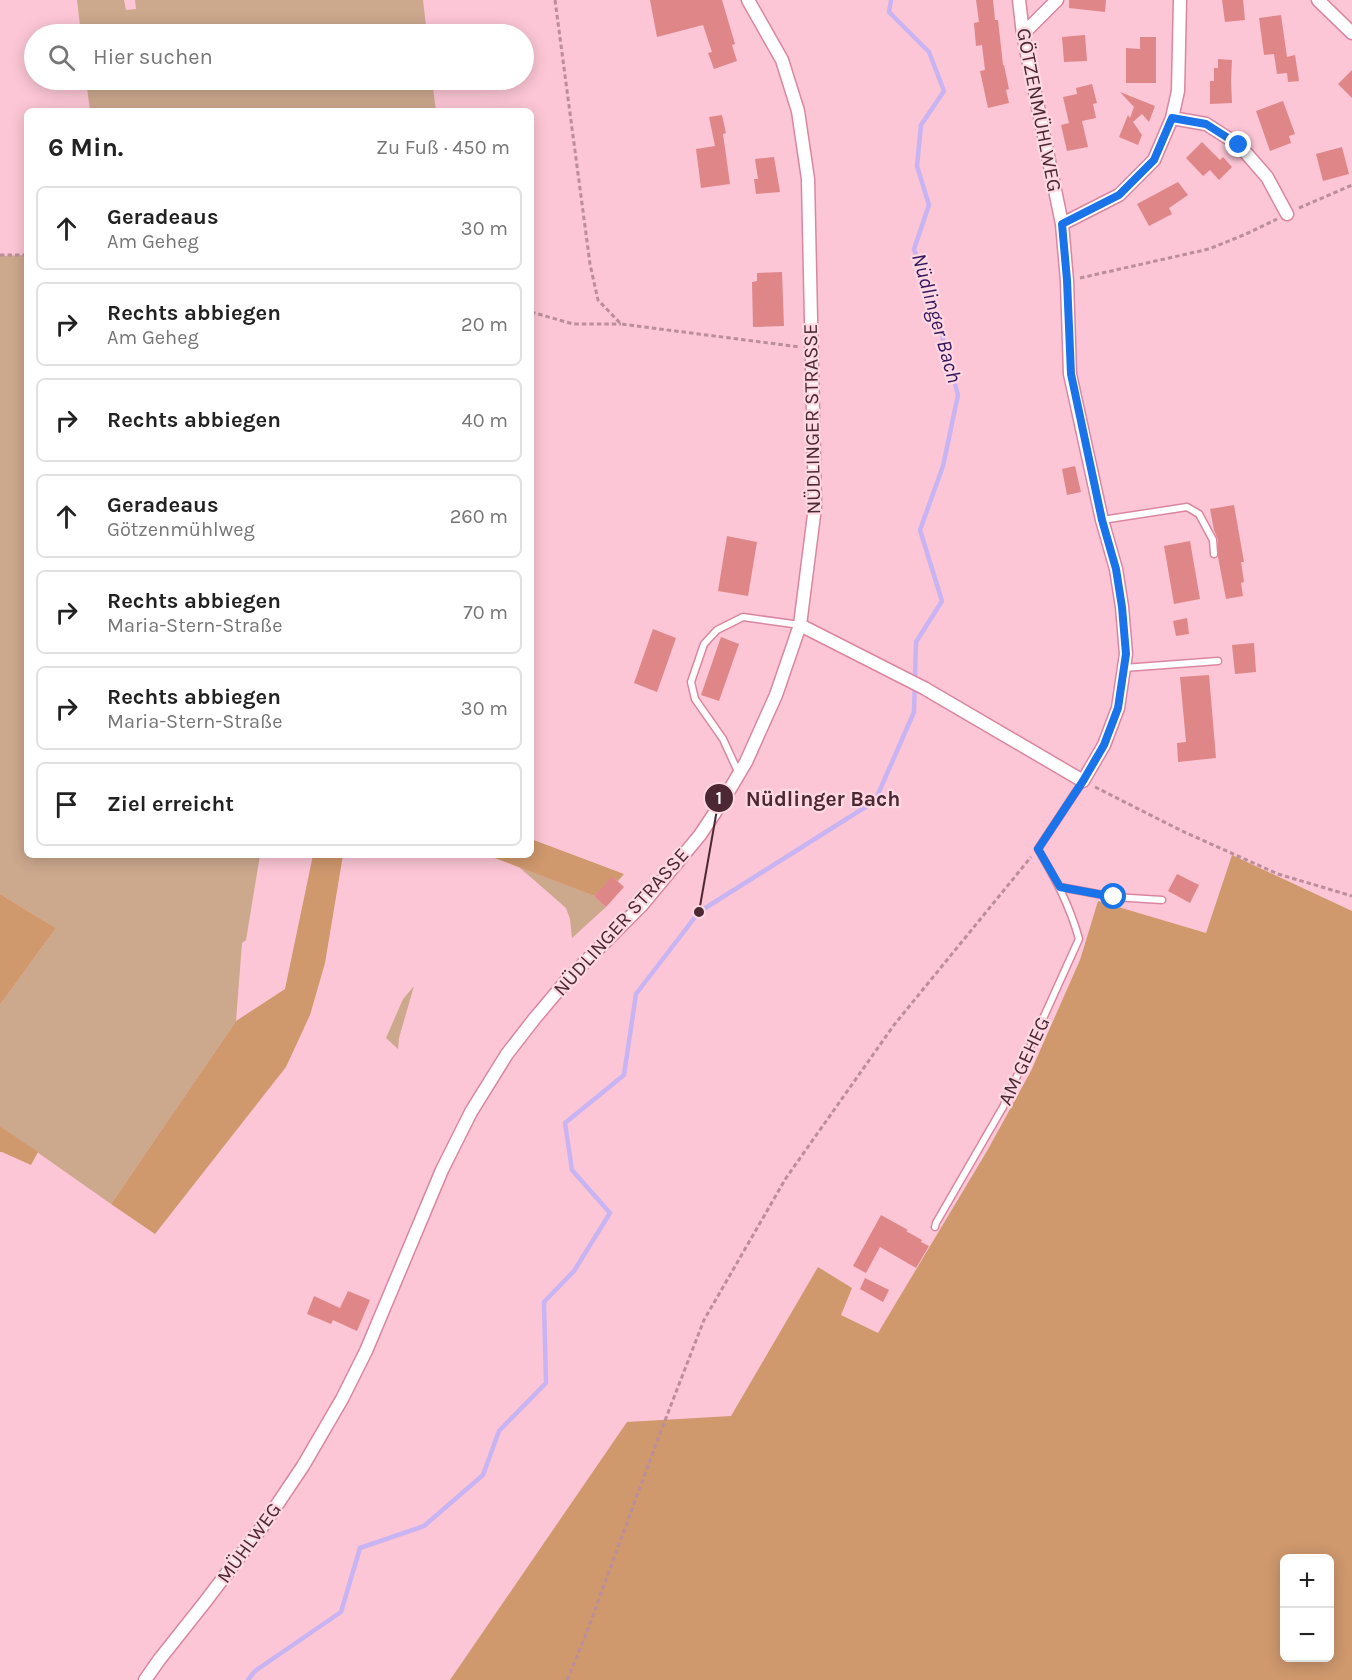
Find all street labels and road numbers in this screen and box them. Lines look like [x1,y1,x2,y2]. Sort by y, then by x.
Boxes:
street label: GÖTZENMÜHLWEG [1012,26,1066,194]
street label: NÜDLINGER STRASSE [799,323,825,515]
street label: NÜDLINGER STRASSE [549,843,693,1001]
street label: AM GEHEG [994,1013,1054,1109]
street label: MÜHLWEG [212,1498,286,1588]

